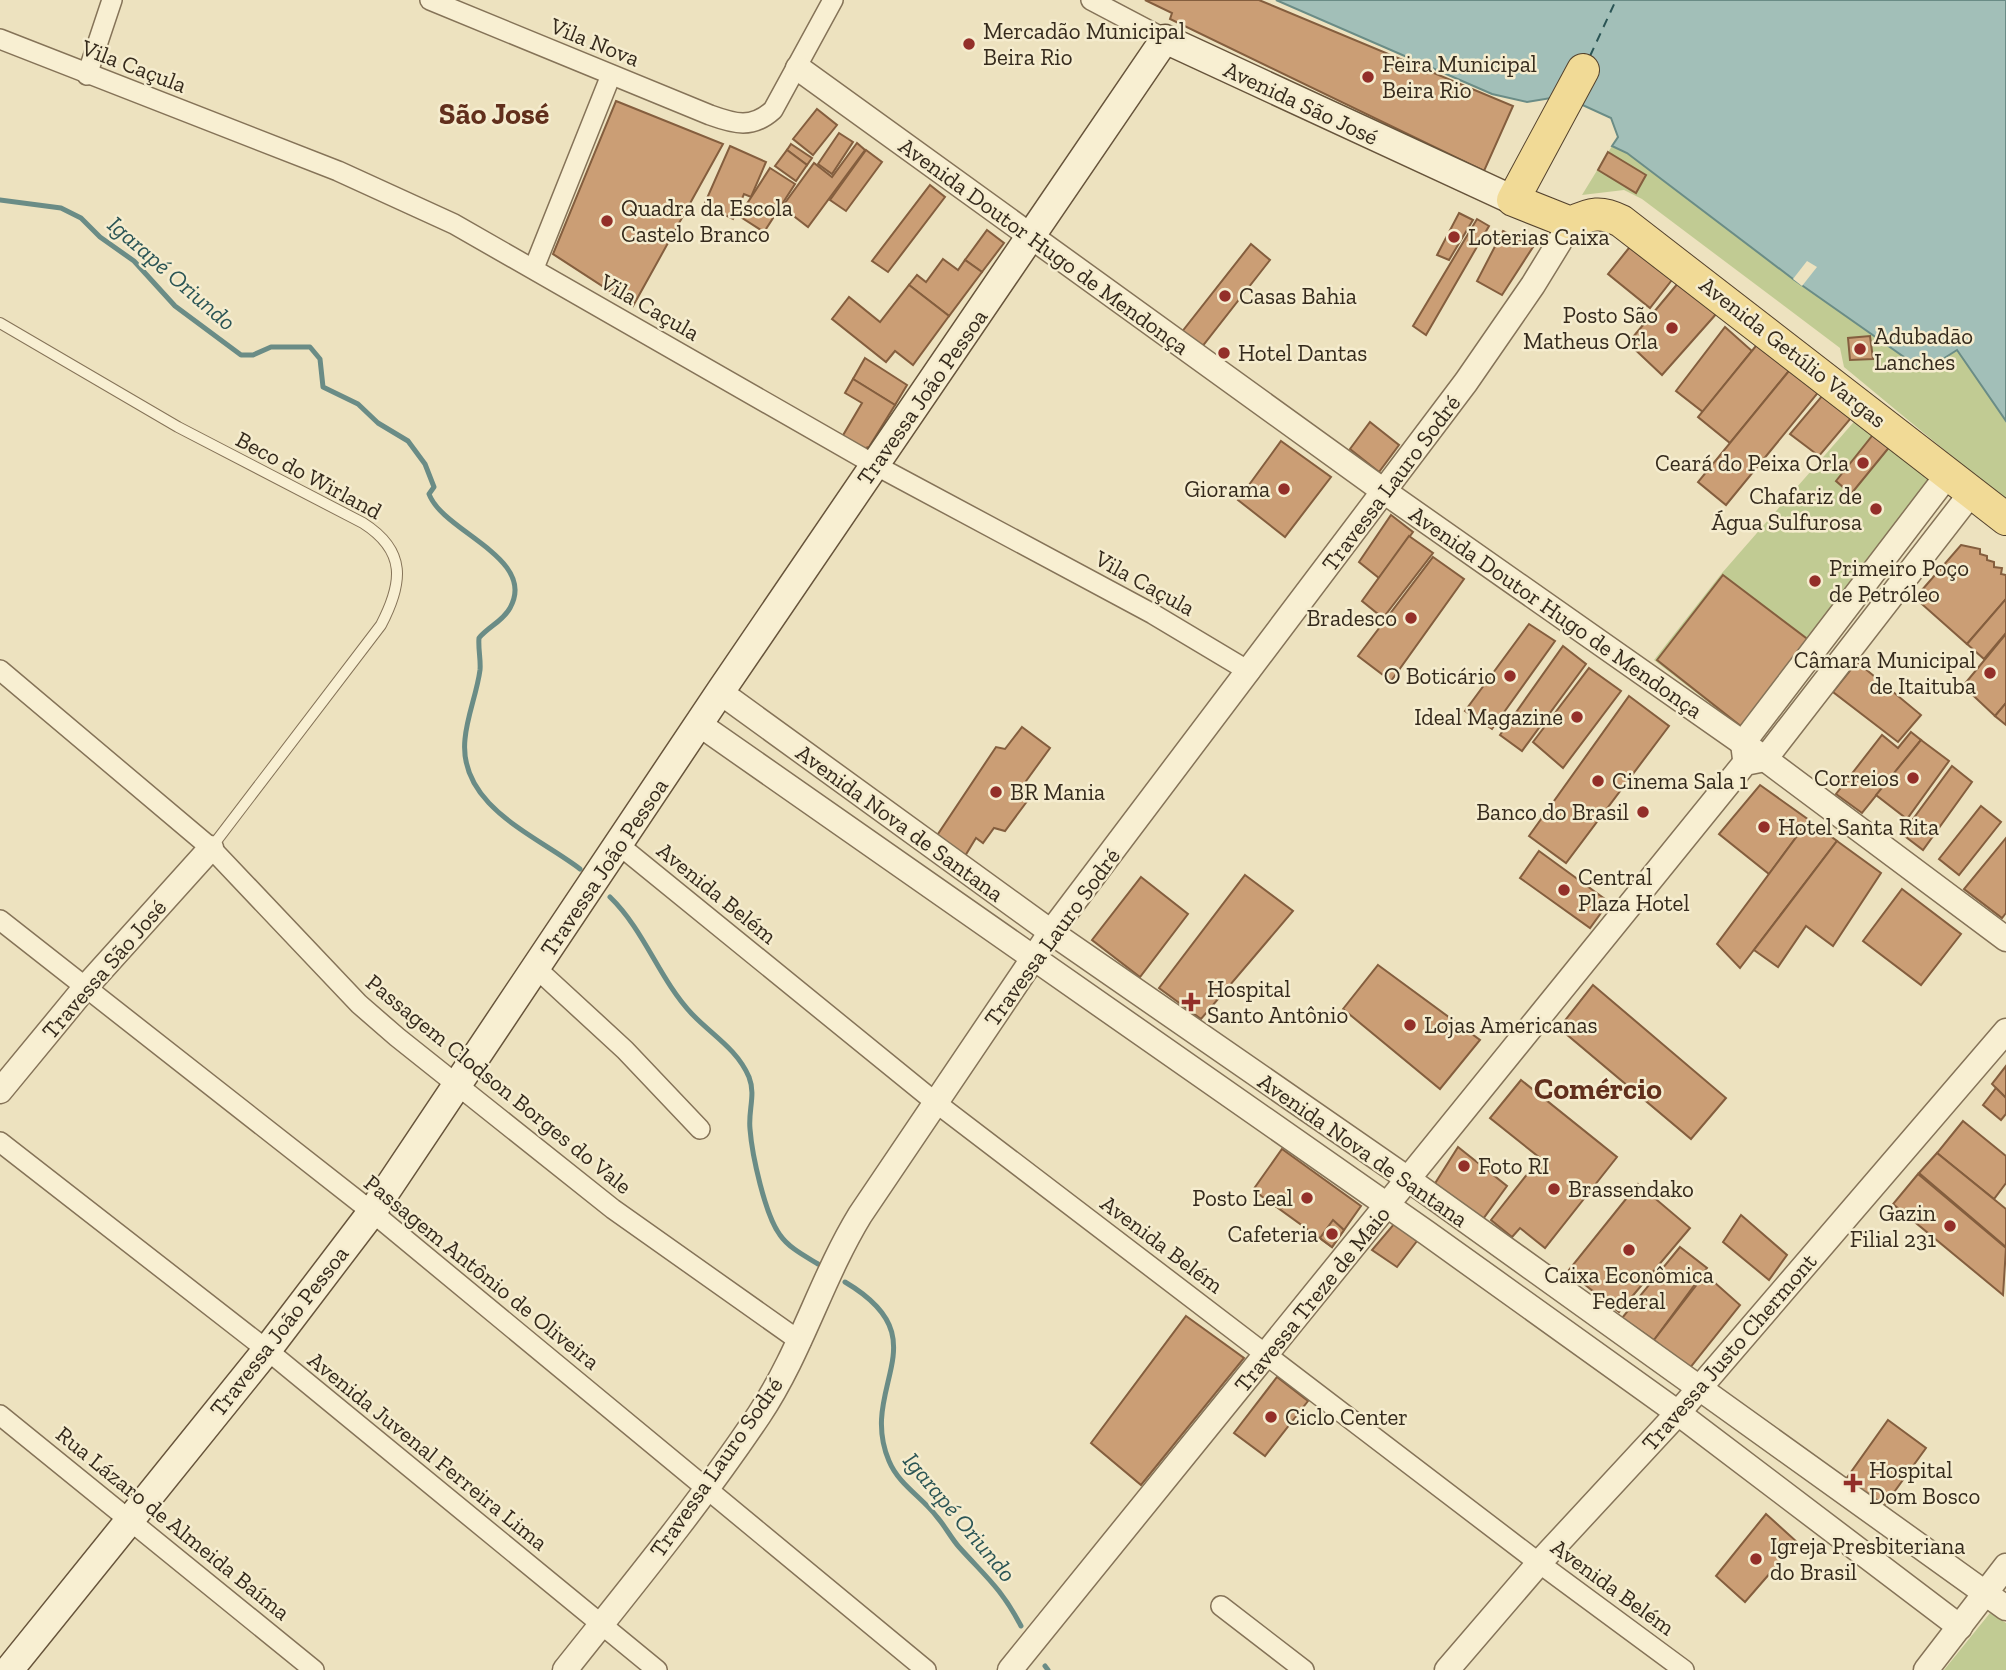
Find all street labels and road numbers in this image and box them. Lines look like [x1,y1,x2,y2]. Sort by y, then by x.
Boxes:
street label: Vila Nova [545,11,644,73]
street label: Vila Caçula [77,33,190,99]
street label: Avenida São José [1219,55,1383,151]
street label: Avenida Doutor Hugo de Mendonça [894,131,1194,361]
street label: Vila Caçula [594,267,705,347]
street label: Avenida Getúlio Vargas [1694,270,1892,434]
street label: Travessa João Pessoa [851,303,993,491]
street label: Travessa Lauro Sodré [1316,389,1466,577]
street label: Beco do Wirland [231,425,387,525]
street label: Avenida Doutor Hugo de Mendonça [1404,500,1708,724]
street label: Vila Caçula [1089,544,1200,622]
street label: Avenida Nova de Santana [791,738,1009,908]
street label: Travessa João Pessoa [534,773,674,961]
street label: Avenida Belém [651,836,783,950]
street label: Travessa Lauro Sodré [978,843,1126,1031]
street label: Travessa São José [36,894,172,1044]
street label: Passagem Clodson Borges do Vale [360,968,638,1200]
street label: Avenida Nova de Santana [1253,1067,1473,1233]
street label: Passagem Antônio de Oliveira [359,1168,605,1376]
street label: Avenida Belém [1095,1189,1229,1299]
street label: Travessa Treze de Maio [1228,1200,1396,1398]
street label: Travessa João Pessoa [204,1240,354,1422]
street label: Travessa Justo Chermont [1636,1247,1823,1456]
street label: Avenida Juvenal Ferreira Lima [303,1346,553,1556]
street label: Travessa Lauro Sodré [643,1372,789,1562]
street label: Rua Lázaro de Almeida Baíma [50,1420,296,1626]
street label: Avenida Belém [1546,1533,1680,1641]

